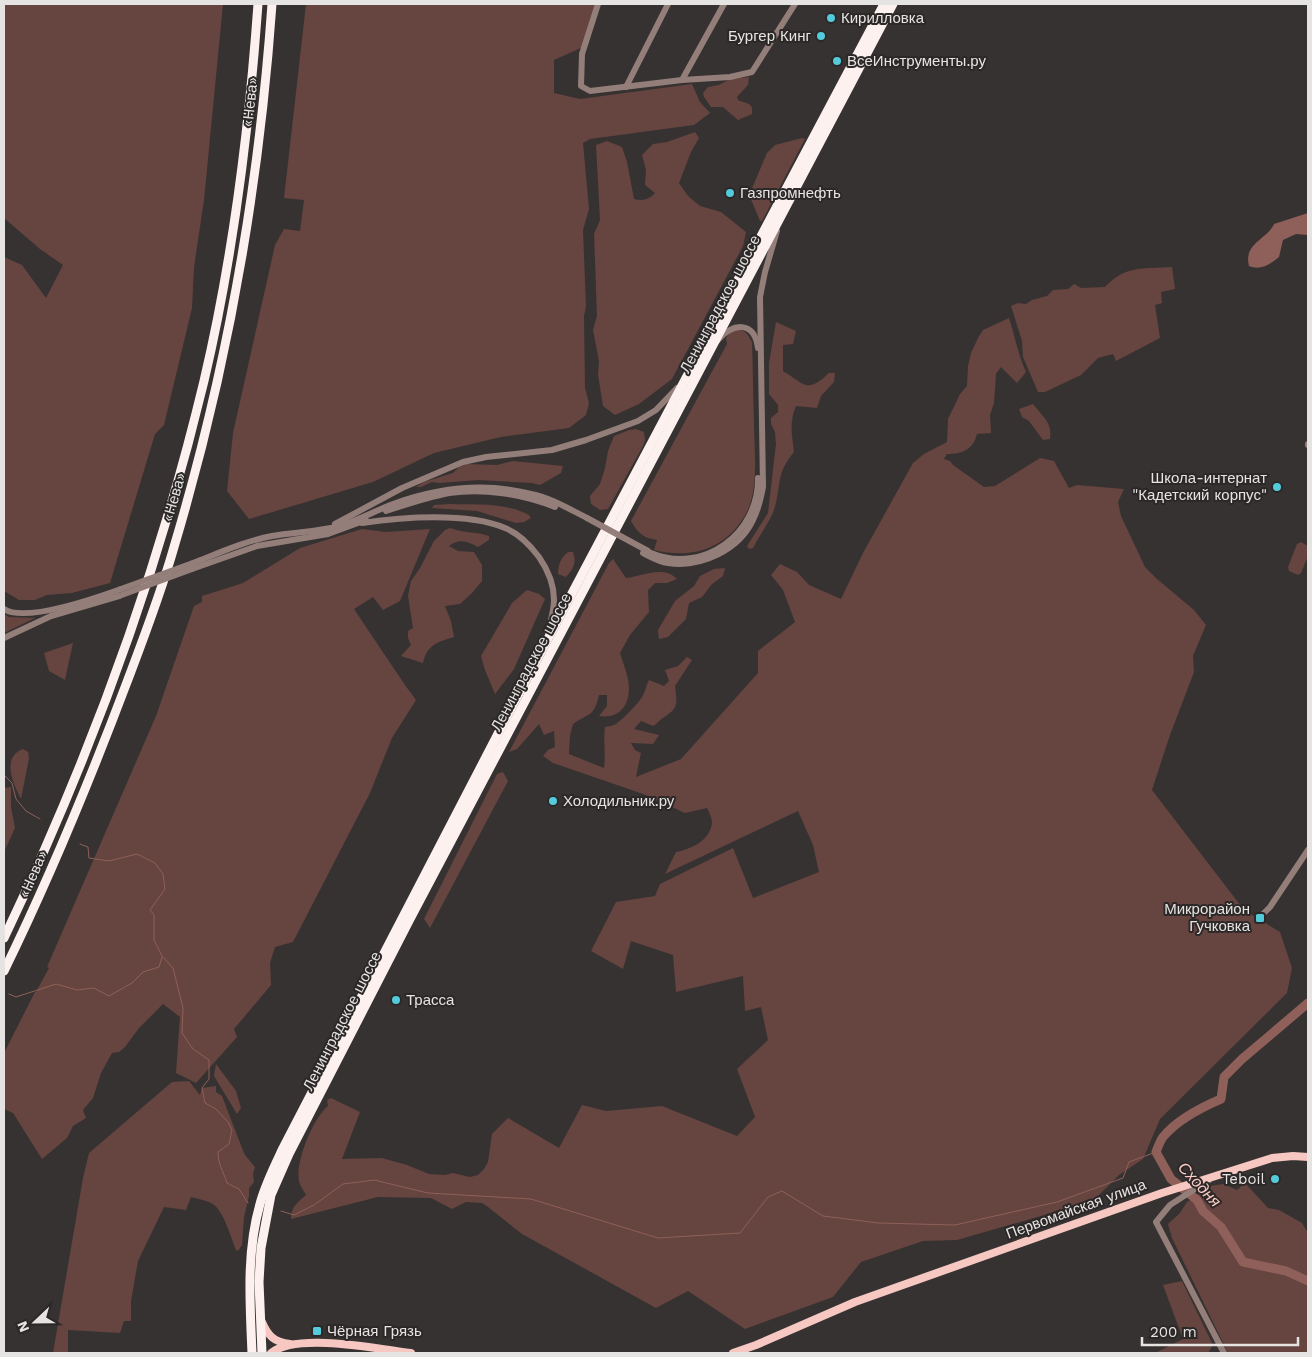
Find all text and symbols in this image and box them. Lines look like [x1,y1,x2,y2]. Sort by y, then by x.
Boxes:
place label: Кирилловка [841,9,925,27]
marker: Кирилловка [825,12,837,24]
place label: Бургер Кинг [728,27,812,45]
marker: Бургер Кинг [815,30,827,42]
place label: ВсеИнструменты.ру [847,52,987,70]
marker: ВсеИнструменты.ру [831,55,843,67]
street label: «Нева» [238,76,262,128]
place label: Газпромнефть [740,184,841,202]
marker: Газпромнефть [724,187,736,199]
street label: Ленинградское шоссе [676,232,764,376]
place label: Школа-интернат "Кадетский корпус" [1132,469,1267,504]
street label: «Нева» [158,470,190,524]
marker: Школа-интернат "Кадетский корпус" [1271,481,1283,493]
street label: Ленинградское шоссе [487,590,575,734]
place label: Холодильник.ру [563,792,675,810]
marker: Холодильник.ру [547,795,559,807]
street label: «Нева» [15,847,51,901]
place label: Микрорайон Гучковка [1164,900,1251,935]
marker: Микрорайон Гучковка [1254,912,1266,924]
street label: Ленинградское шоссе [299,948,385,1094]
place label: Трасса [406,991,455,1009]
marker: Трасса [390,994,402,1006]
water label: Сходня [1174,1158,1225,1211]
place label: Teboil [1222,1170,1265,1188]
marker: Teboil [1269,1173,1281,1185]
street label: Первомайская улица [1003,1175,1149,1243]
north arrow [10,1297,60,1347]
scale bar [1142,1314,1298,1346]
text: N [14,1319,32,1335]
place label: Чёрная Грязь [327,1322,422,1340]
text: 200 m [1150,1323,1197,1341]
marker: Чёрная Грязь [311,1325,323,1337]

